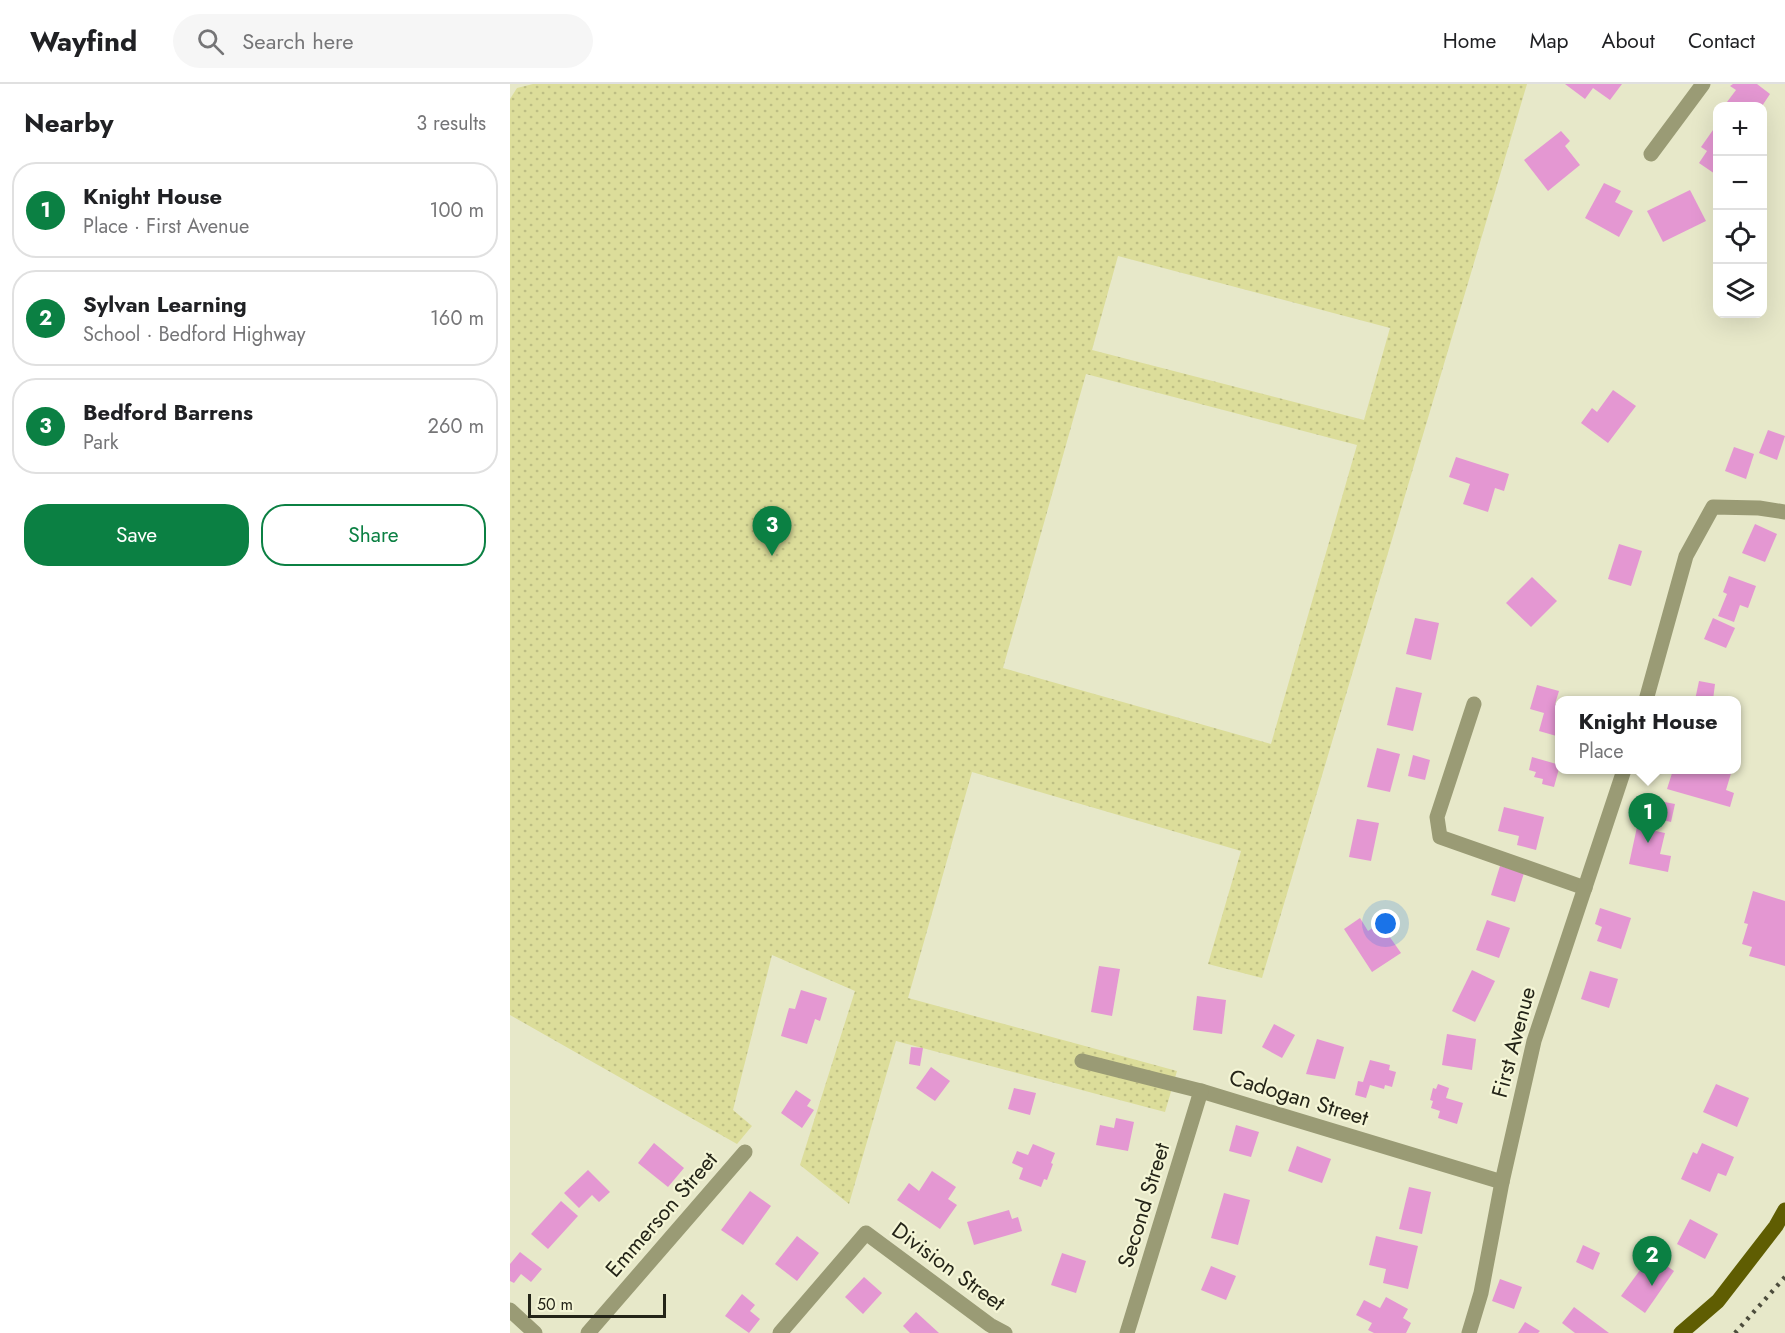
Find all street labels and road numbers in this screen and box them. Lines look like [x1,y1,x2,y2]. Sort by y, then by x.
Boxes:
street label: First Avenue [1483,983,1543,1101]
street label: Cadogan Street [1225,1061,1373,1134]
street label: Second Street [1109,1138,1177,1271]
street label: Emmerson Street [597,1144,725,1284]
street label: Division Street [886,1214,1013,1319]

